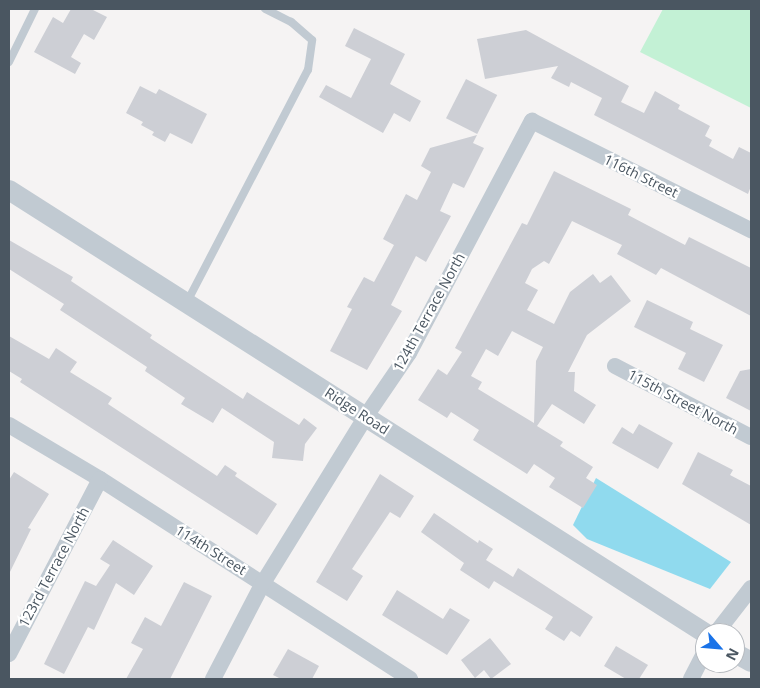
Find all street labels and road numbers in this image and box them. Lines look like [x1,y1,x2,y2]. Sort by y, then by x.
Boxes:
street label: 116th Street [601,151,681,201]
street label: 124th Terrace North [390,250,468,374]
street label: 115th Street North [625,366,741,438]
street label: Ridge Road [322,384,392,438]
street label: 123rd Terrace North [15,504,93,630]
street label: 114th Street [172,522,250,578]

